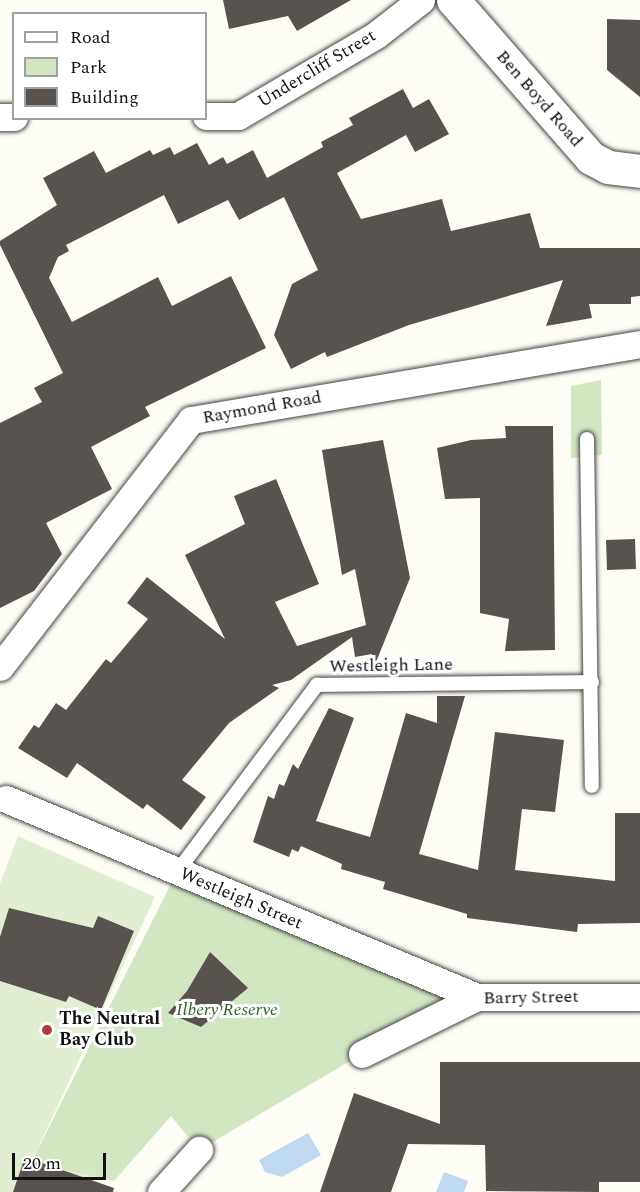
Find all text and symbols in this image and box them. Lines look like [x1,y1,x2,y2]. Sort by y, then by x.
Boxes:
legend [12,12,207,120]
text: Road [70,24,111,51]
street label: Undercliff Street [254,25,380,113]
street label: Ben Boyd Road [491,46,587,152]
text: Park [70,54,107,81]
text: Building [70,84,139,111]
street label: Raymond Road [201,387,323,429]
street label: Westleigh Lane [329,654,453,678]
street label: Westleigh Street [176,863,306,935]
street label: Barry Street [483,986,579,1010]
park label: Ilbery Reserve [176,999,278,1021]
place label: The Neutral Bay Club [59,1009,160,1052]
marker: The Neutral Bay Club [40,1023,54,1037]
scale bar [15,1141,110,1179]
text: 20 m [23,1150,61,1177]

